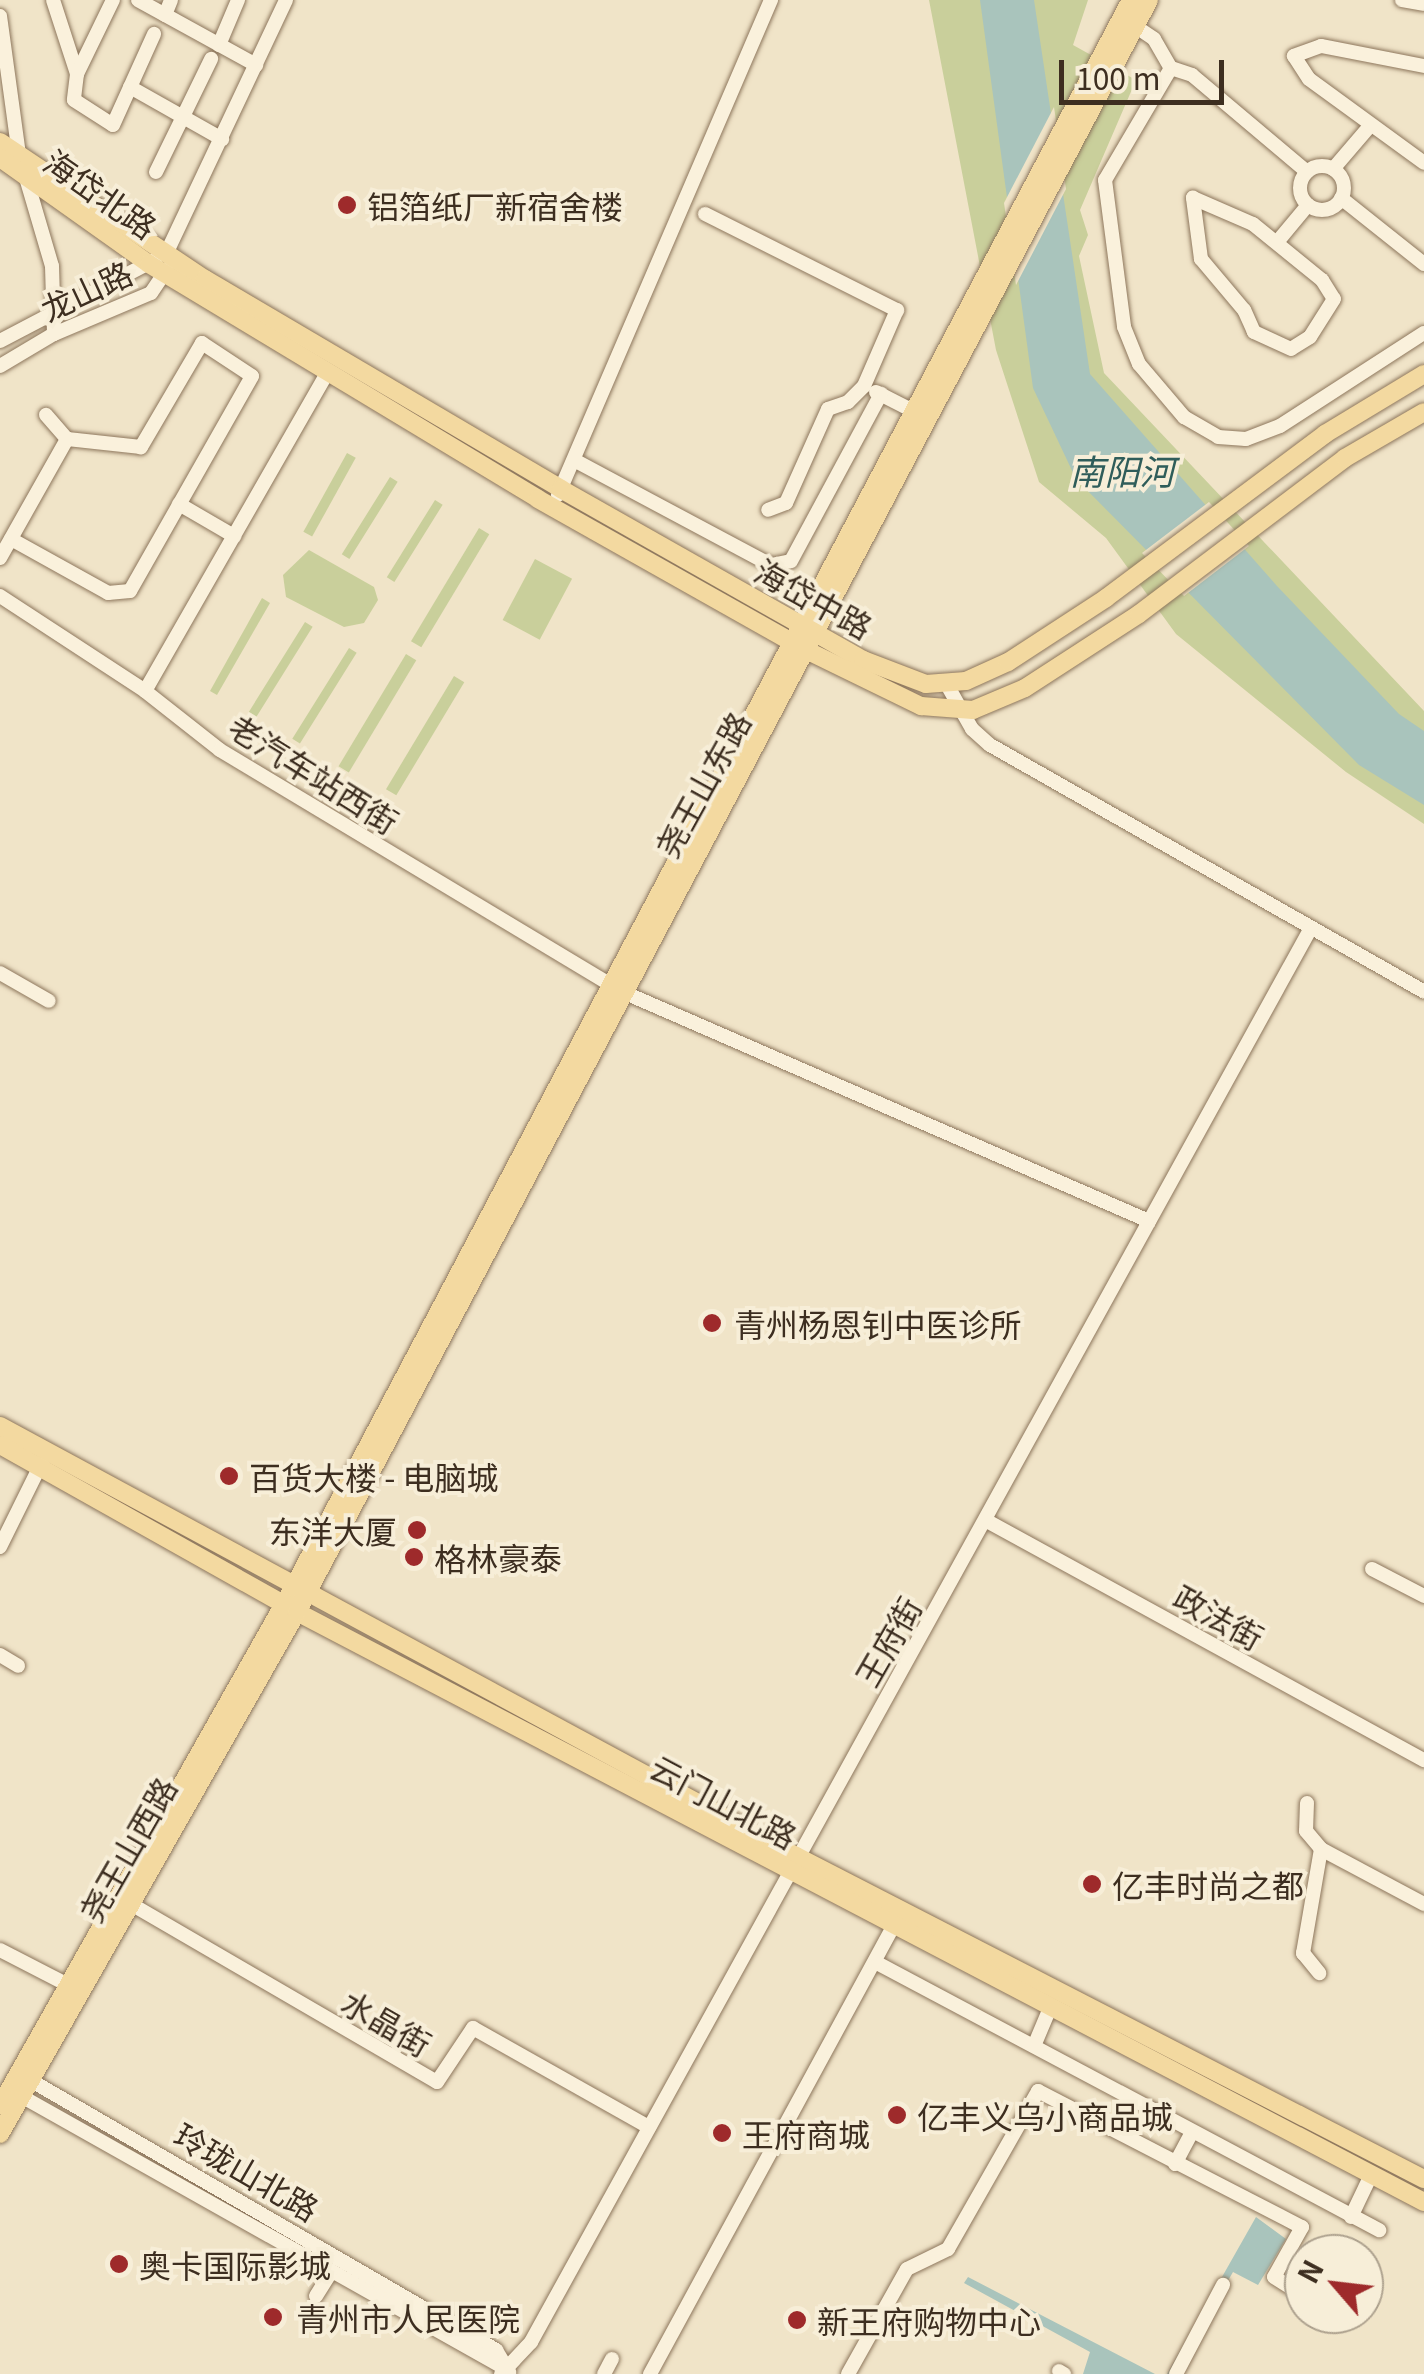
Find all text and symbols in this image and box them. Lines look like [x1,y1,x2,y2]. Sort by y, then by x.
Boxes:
scale bar [1064,40,1229,102]
text: 100 m [1076,55,1160,99]
street label: 海岱北路 [38,141,164,245]
place label: 铝箔纸厂新宿舍楼 [367,186,623,224]
marker: 铝箔纸厂新宿舍楼 [336,194,358,216]
street label: 龙山路 [34,252,138,328]
water label: 南阳河 [1070,449,1174,491]
street label: 海岱中路 [749,550,879,646]
street label: 尧王山东路 [646,705,758,863]
street label: 老汽车站西街 [222,706,406,840]
place label: 青州杨恩钊中医诊所 [734,1304,1022,1342]
marker: 青州杨恩钊中医诊所 [699,1310,725,1336]
place label: 百货大楼 - 电脑城 [249,1457,498,1495]
marker: 百货大楼 - 电脑城 [218,1465,240,1487]
place label: 东洋大厦 [269,1511,397,1549]
marker: 东洋大厦 [406,1519,428,1541]
place label: 格林豪泰 [434,1538,562,1576]
marker: 格林豪泰 [403,1546,425,1568]
street label: 政法街 [1168,1576,1270,1656]
street label: 王府街 [846,1590,928,1692]
street label: 云门山北路 [644,1746,804,1856]
street label: 尧王山西路 [70,1770,184,1928]
place label: 亿丰时尚之都 [1112,1865,1304,1903]
marker: 亿丰时尚之都 [1081,1873,1103,1895]
street label: 水晶街 [336,1981,438,2063]
place label: 亿丰义乌小商品城 [917,2096,1173,2134]
marker: 亿丰义乌小商品城 [886,2104,908,2126]
street label: 玲珑山北路 [168,2114,326,2228]
place label: 王府商城 [742,2114,870,2152]
marker: 王府商城 [711,2122,733,2144]
north arrow [1284,2234,1384,2334]
place label: 奥卡国际影城 [139,2245,331,2283]
text: N [1287,2252,1332,2290]
marker: 奥卡国际影城 [108,2253,130,2275]
place label: 青州市人民医院 [296,2298,520,2336]
place label: 新王府购物中心 [817,2301,1041,2339]
marker: 青州市人民医院 [260,2304,286,2330]
marker: 新王府购物中心 [786,2309,808,2331]

